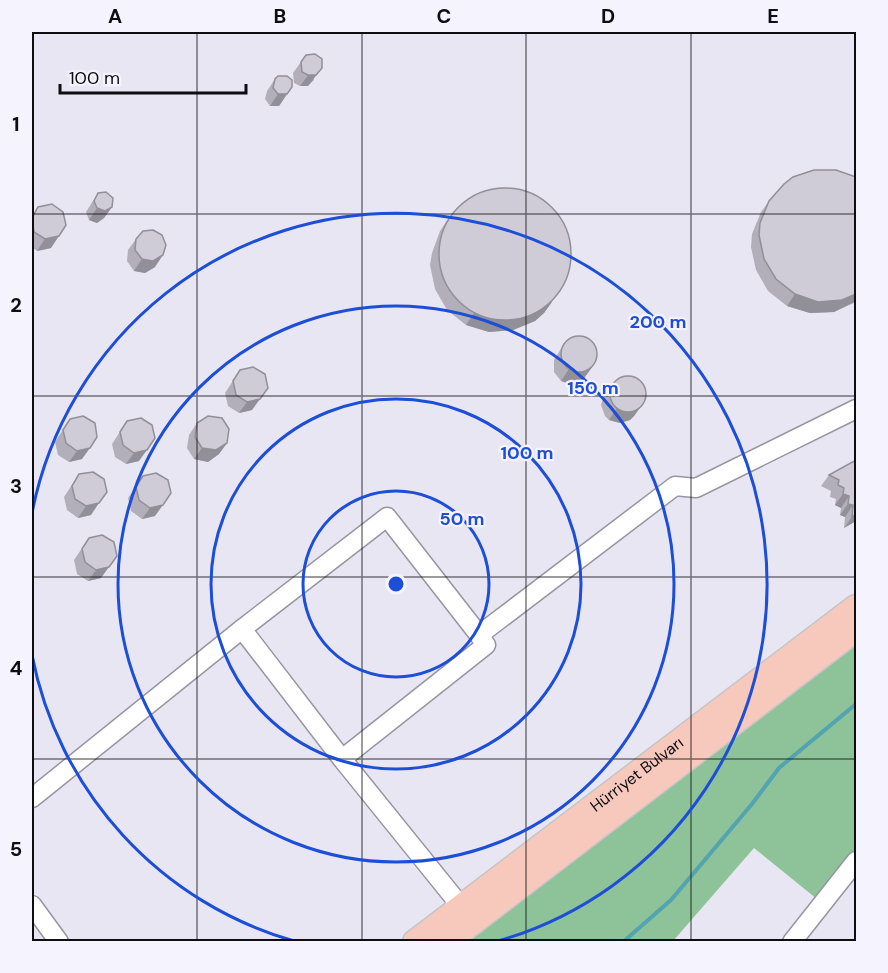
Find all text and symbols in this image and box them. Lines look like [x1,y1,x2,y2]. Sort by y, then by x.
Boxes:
text: A [108,3,122,29]
text: B [274,3,286,29]
text: C [437,3,451,29]
text: D [601,3,615,29]
text: E [767,3,779,29]
scale bar [60,57,246,95]
text: 100 m [69,66,120,90]
text: 1 [12,111,20,137]
text: 2 [10,292,22,318]
text: 200 m [630,310,686,334]
text: 150 m [567,376,619,400]
text: 100 m [500,441,554,465]
text: 3 [10,473,22,499]
text: 50 m [439,507,485,531]
centre of rings [386,574,406,594]
text: 4 [10,655,23,681]
street label: Hürriyet Bulvarı [585,732,687,816]
text: 5 [10,836,22,862]

